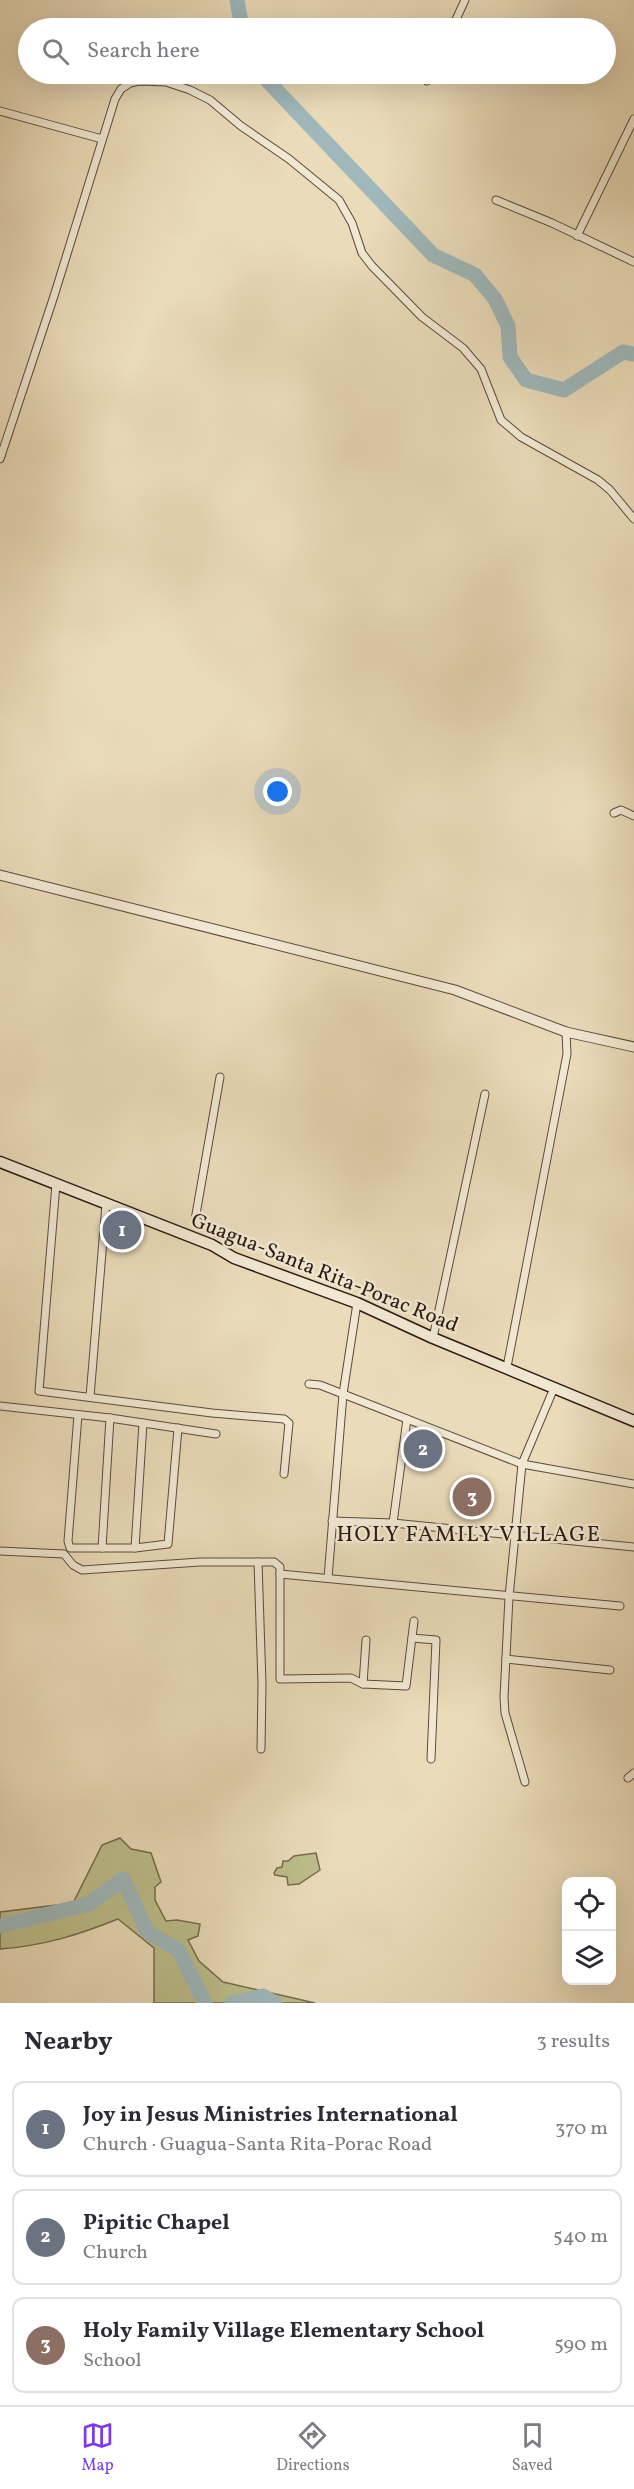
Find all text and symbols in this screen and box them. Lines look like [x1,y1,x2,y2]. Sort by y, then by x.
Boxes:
search box [18,18,616,84]
icon: search [39,35,72,68]
text: Search here [87,36,200,67]
your location [263,777,292,806]
street label: Guagua-Santa Rita-Porac Road [186,1206,462,1340]
pin: 1 [102,1208,142,1252]
pin: 2 [404,1426,442,1472]
pin: 3 [452,1474,492,1520]
district label: HOLY FAMILY VILLAGE [336,1520,602,1551]
map controls [562,1877,616,1985]
button: locate [562,1877,616,1931]
button: layers [562,1931,616,1985]
text: Nearby [24,2024,113,2060]
text: 3 results [536,2028,610,2056]
text: Joy in Jesus Ministries International [83,2100,458,2131]
text: 1 [41,2115,50,2143]
text: 370 m [555,2115,608,2143]
text: Church · Guagua-Santa Rita-Porac Road [83,2131,432,2159]
text: Pipitic Chapel [83,2208,230,2239]
text: 2 [40,2223,51,2251]
text: 540 m [553,2223,608,2251]
text: Church [83,2239,148,2267]
text: Holy Family Village Elementary School [83,2316,484,2347]
text: 3 [40,2331,51,2359]
text: 590 m [554,2331,608,2359]
text: School [83,2347,141,2375]
tab: Map [81,2419,114,2477]
tab: Directions [276,2419,350,2477]
tab: Saved [512,2419,553,2477]

